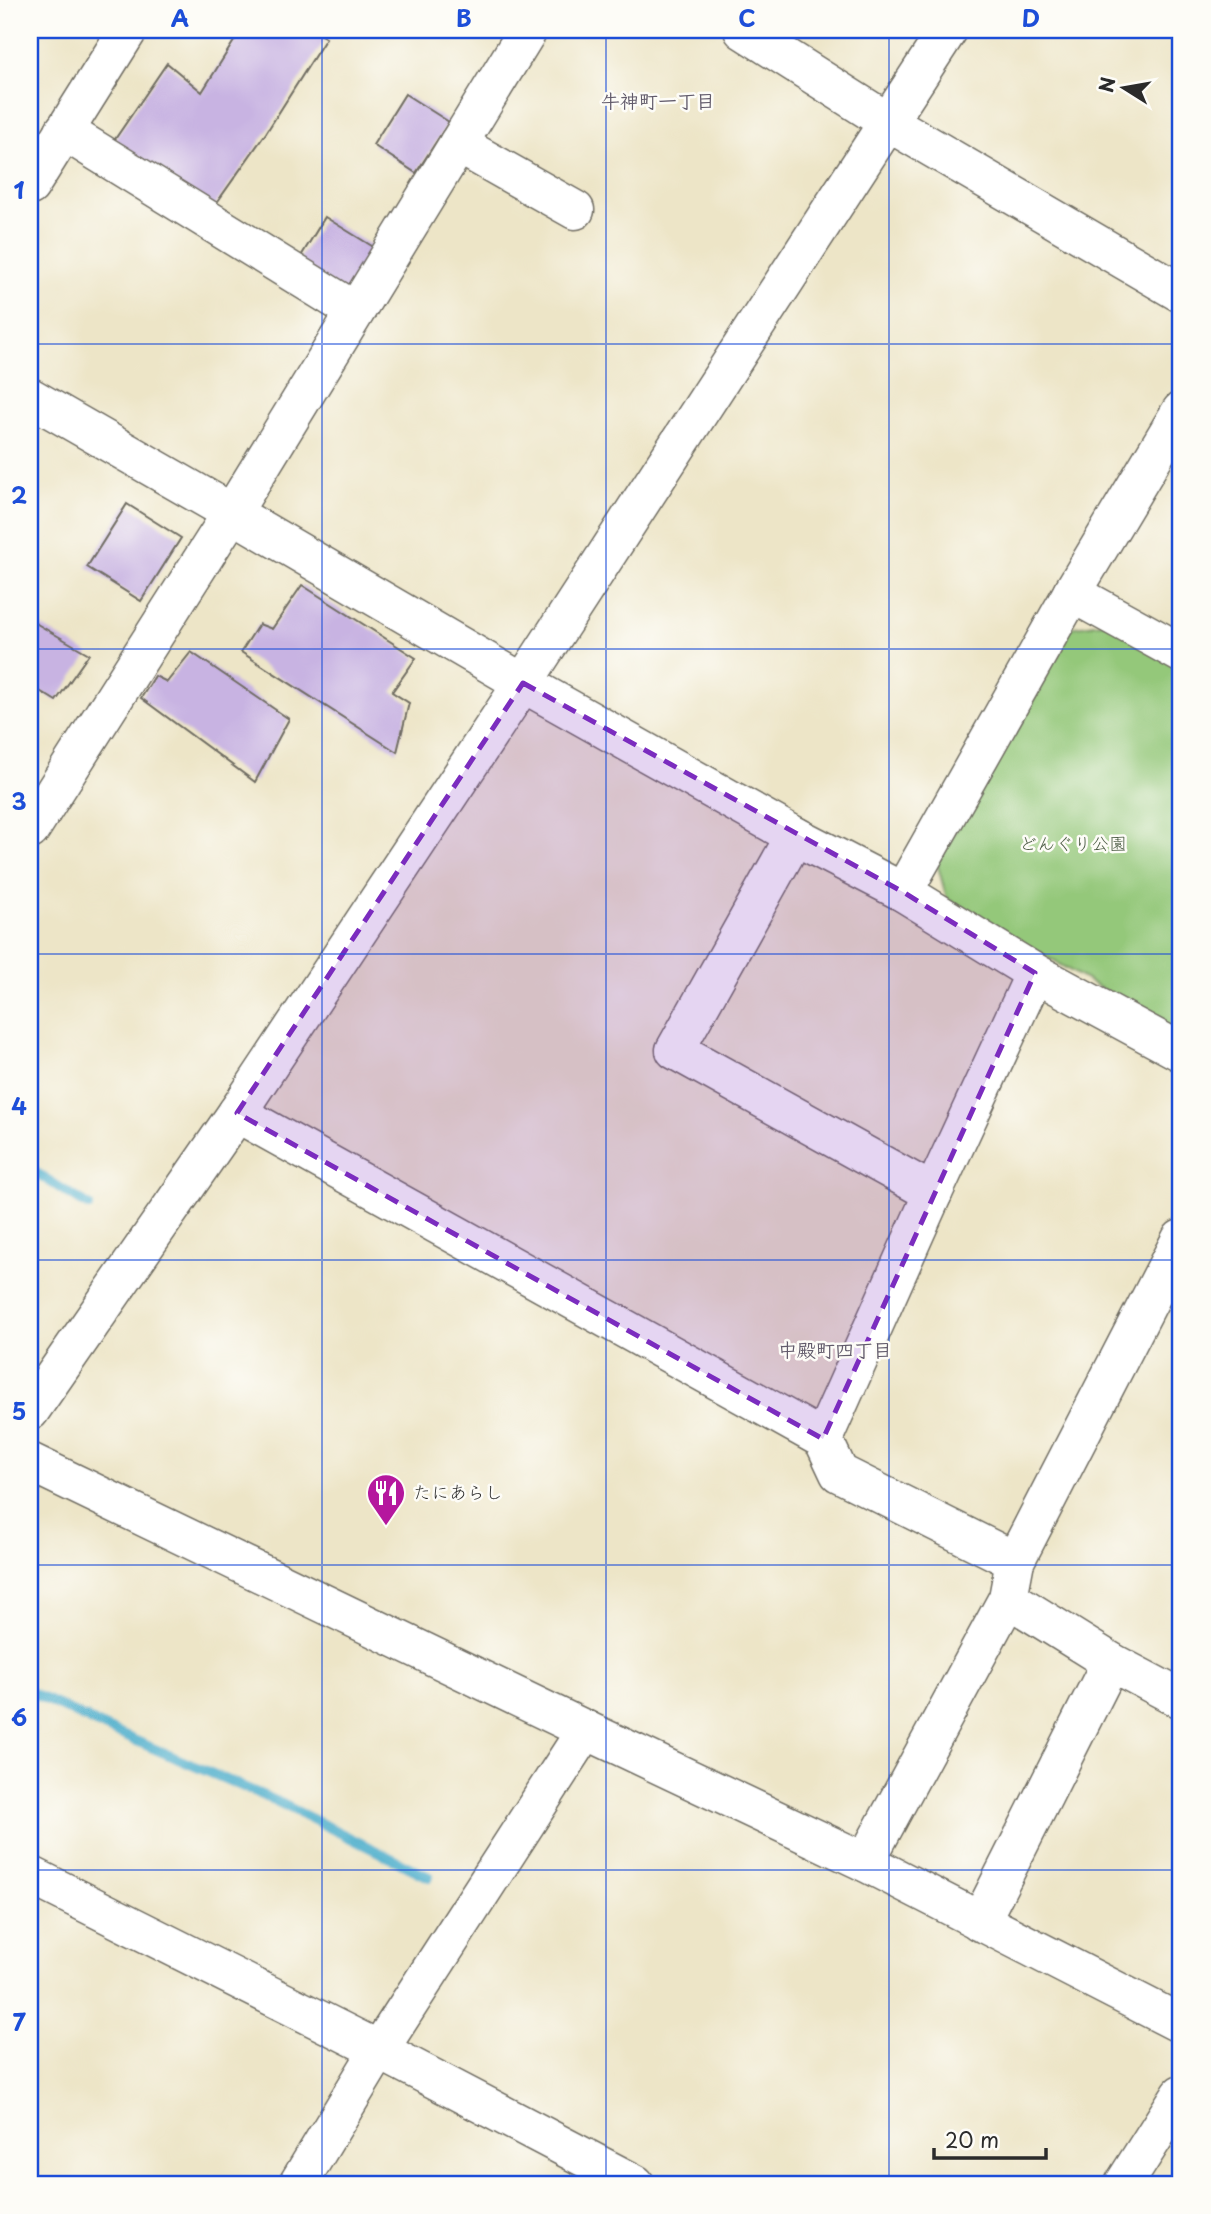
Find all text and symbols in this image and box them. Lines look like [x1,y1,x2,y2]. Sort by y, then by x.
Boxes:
text: A [171,0,189,35]
text: B [456,0,472,35]
text: C [738,0,756,35]
text: D [1022,0,1040,35]
north arrow [1088,52,1158,122]
text: N [1091,75,1122,95]
district label: 牛神町一丁目 [601,86,715,114]
text: 1 [14,172,25,207]
text: 2 [11,477,27,512]
text: 3 [11,783,27,818]
park label: どんぐり公園 [1019,829,1127,856]
text: 4 [11,1088,27,1123]
district label: 中殿町四丁目 [778,1335,892,1363]
text: 5 [12,1393,26,1428]
restaurant icon: たにあらし [365,1472,407,1527]
place label: たにあらし [413,1478,503,1505]
text: 6 [11,1699,27,1734]
text: 7 [12,2004,26,2039]
scale bar [934,2116,1046,2160]
text: 20 m [945,2123,999,2155]

